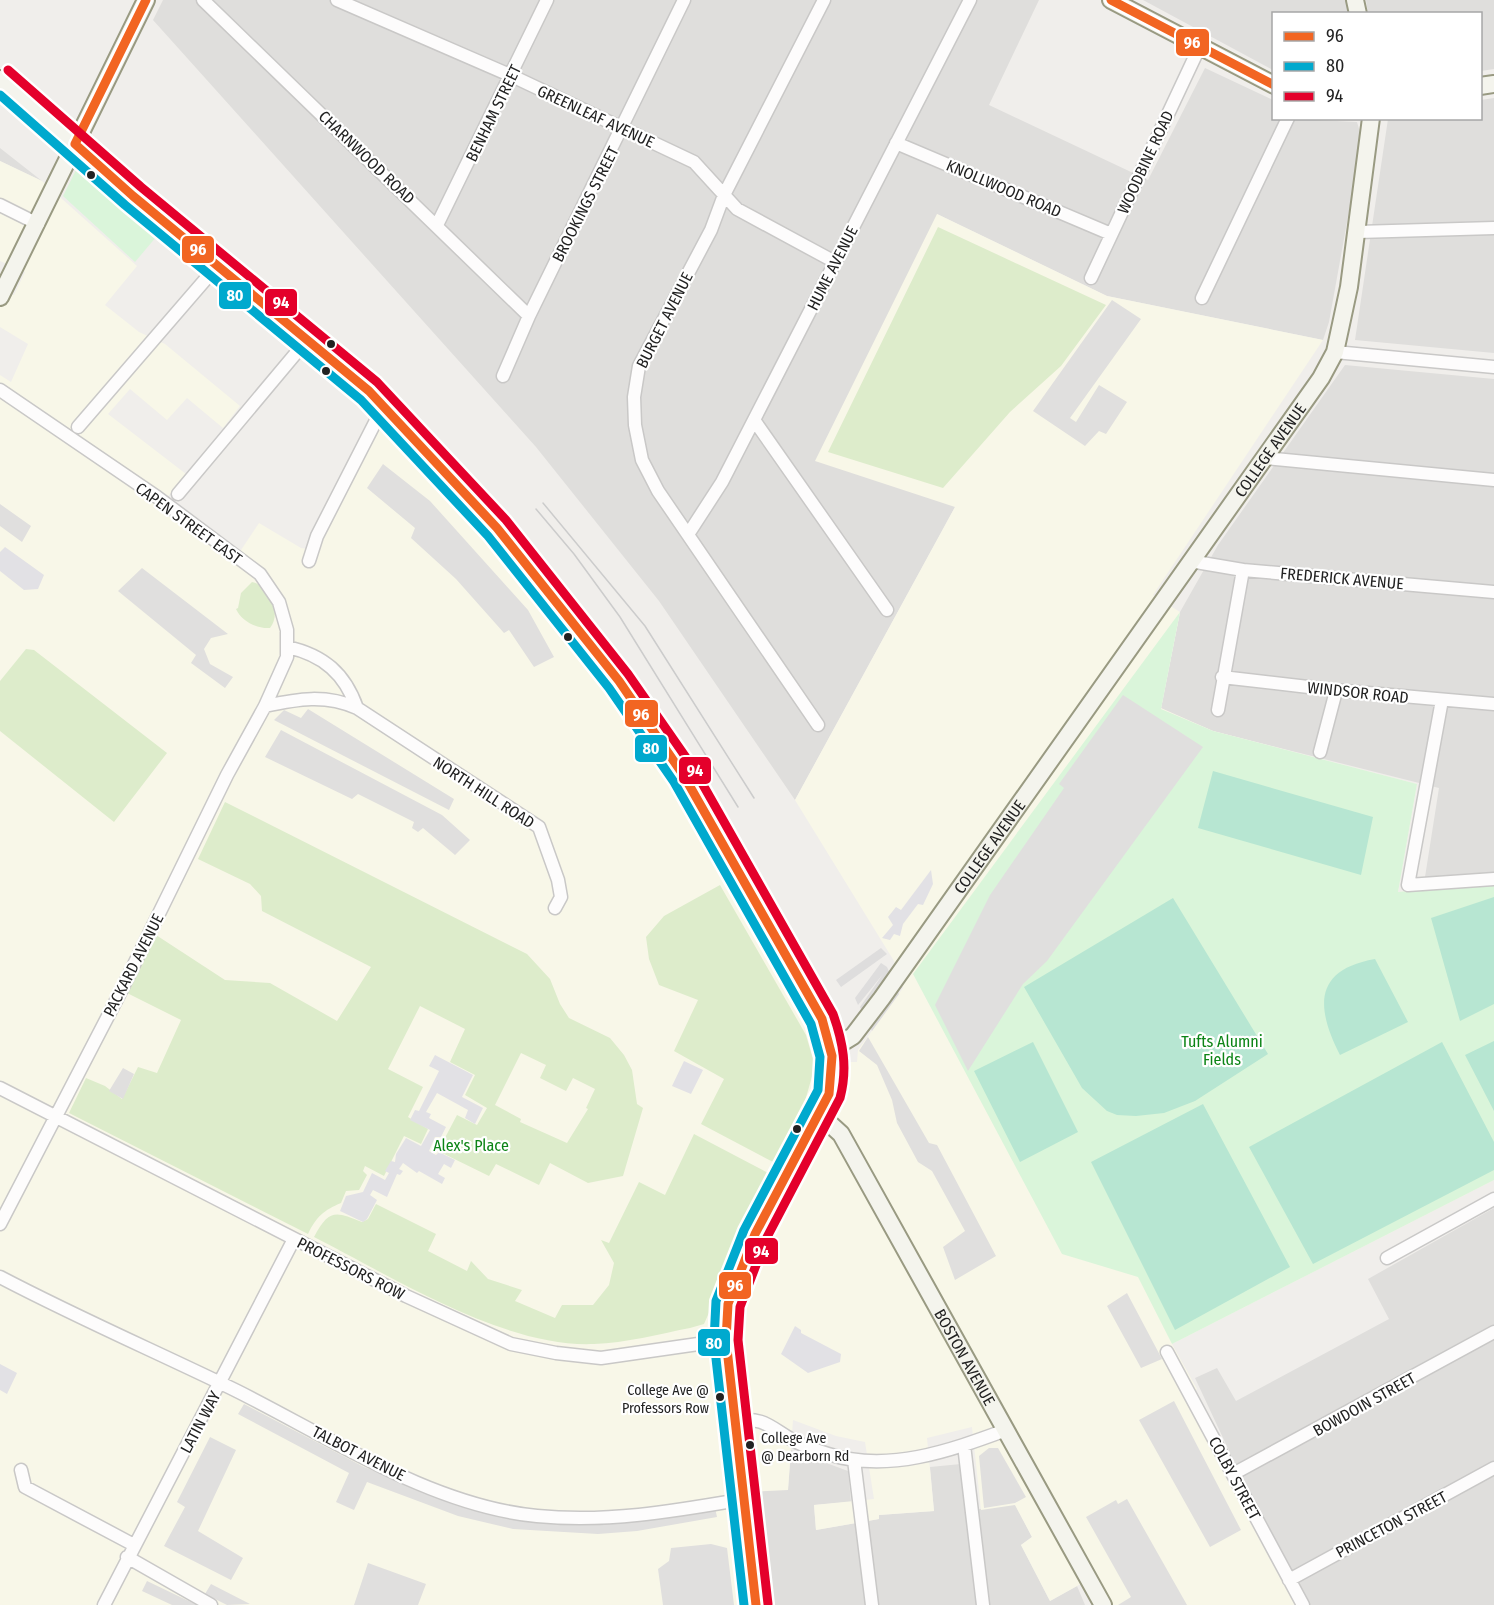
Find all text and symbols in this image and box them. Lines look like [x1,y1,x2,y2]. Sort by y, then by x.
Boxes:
legend [1272,12,1482,120]
text: 96 [1326,25,1344,47]
line badge: 96 [1175,28,1210,57]
text: 96 [1184,33,1200,52]
text: 80 [1326,55,1344,77]
street label: BENHAM STREET [462,61,525,165]
street label: GREENLEAF AVENUE [534,81,657,152]
text: 94 [1326,85,1344,107]
street label: CHARNWOOD ROAD [315,107,419,208]
street label: WOODBINE ROAD [1113,108,1178,217]
street label: BROOKINGS STREET [548,143,623,265]
street label: KNOLLWOOD ROAD [943,156,1064,221]
unlabelled marker [85,169,97,181]
street label: HUME AVENUE [803,223,862,314]
line badge: 96 [181,235,215,264]
text: 96 [190,240,206,259]
street label: BURGET AVENUE [632,269,697,371]
line badge: 80 [218,281,252,310]
text: 80 [226,286,244,305]
line badge: 94 [264,288,298,317]
text: 94 [273,293,289,312]
unlabelled marker [325,338,337,350]
unlabelled marker [320,365,332,377]
street label: COLLEGE AVENUE [1231,400,1310,501]
street label: CAPEN STREET EAST [132,478,246,569]
street label: FREDERICK AVENUE [1279,564,1404,593]
unlabelled marker [562,631,574,643]
street label: WINDSOR ROAD [1306,678,1410,707]
line badge: 96 [624,699,659,728]
text: 96 [633,705,649,724]
line badge: 80 [634,734,668,763]
text: 80 [642,739,660,758]
street label: NORTH HILL ROAD [429,753,538,832]
line badge: 94 [678,756,712,785]
text: 94 [687,761,703,780]
street label: COLLEGE AVENUE [950,796,1029,897]
street label: PACKARD AVENUE [99,911,168,1020]
park label: Tufts Alumni Fields [1181,1032,1263,1069]
unlabelled marker [791,1123,803,1135]
park label: Alex's Place [433,1136,509,1155]
street label: PROFESSORS ROW [294,1233,408,1304]
line badge: 94 [744,1237,779,1265]
text: 94 [753,1242,769,1261]
line badge: 96 [718,1271,752,1300]
text: 96 [727,1276,743,1295]
street label: BOSTON AVENUE [930,1306,999,1409]
line badge: 80 [697,1328,731,1357]
text: 80 [705,1334,723,1353]
street label: BOWDOIN STREET [1310,1368,1419,1440]
place label: College Ave @ Professors Row [622,1382,709,1417]
street label: LATIN WAY [176,1388,225,1456]
marker: College Ave @ Professors Row [714,1391,726,1403]
street label: TALBOT AVENUE [309,1422,409,1485]
place label: College Ave @ Dearborn Rd [761,1430,849,1465]
street label: COLBY STREET [1205,1434,1265,1523]
marker: College Ave @ Dearborn Rd [744,1439,756,1451]
street label: PRINCETON STREET [1332,1487,1451,1562]

